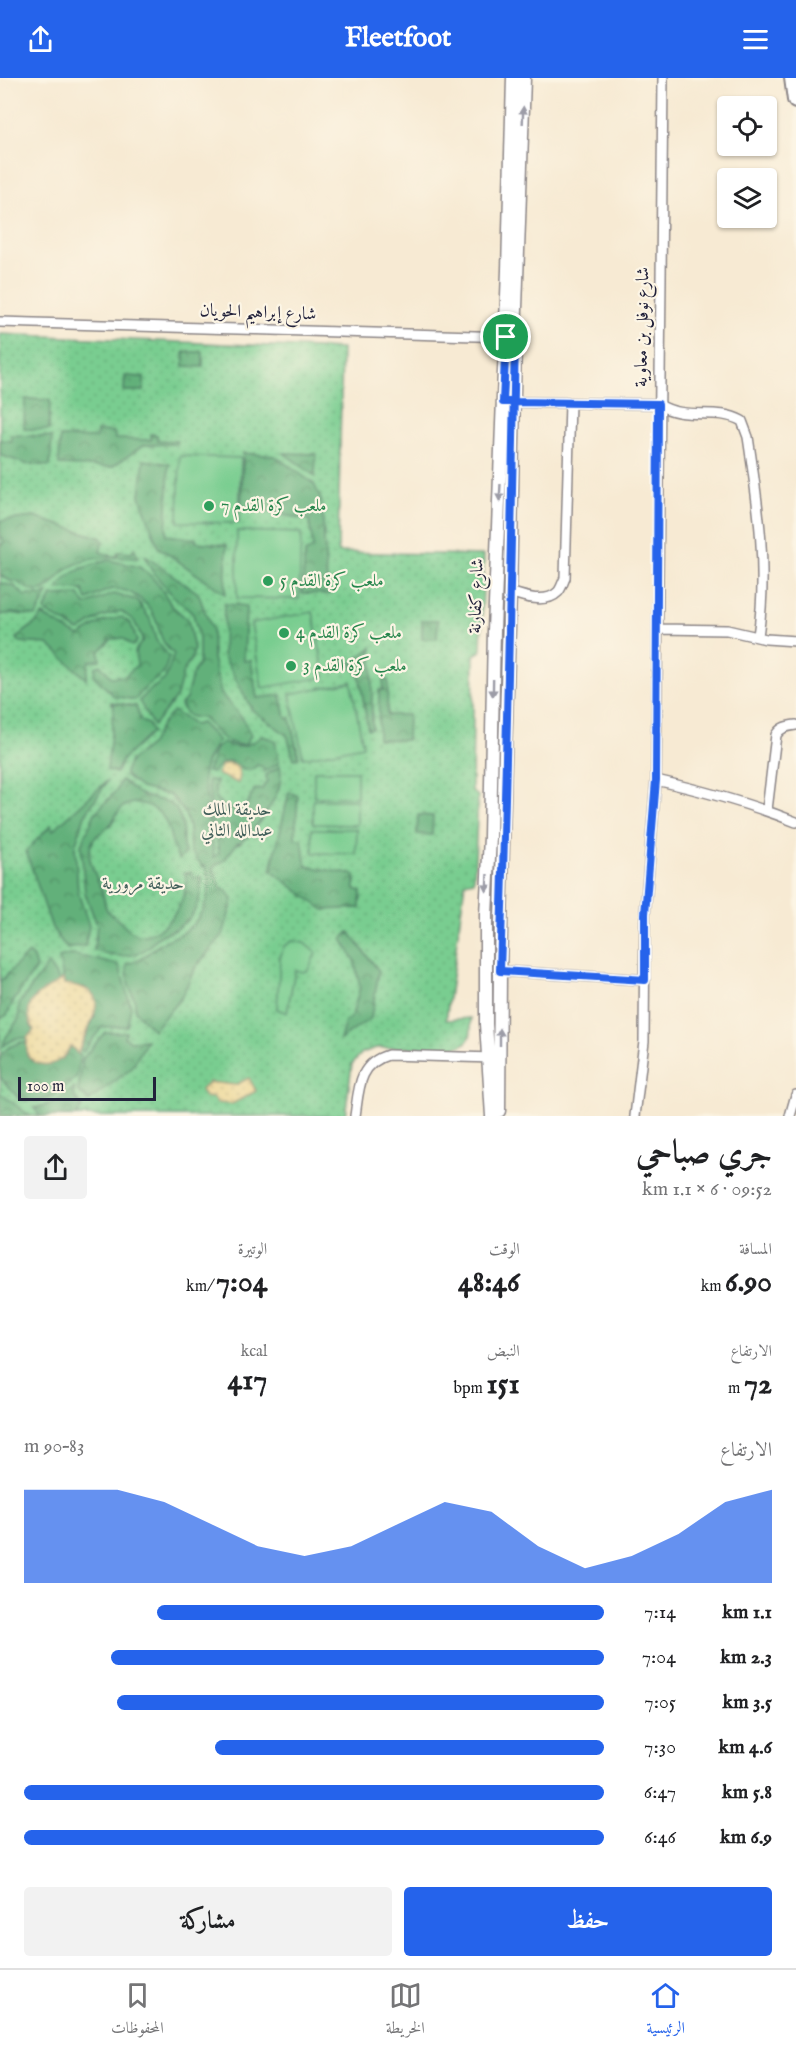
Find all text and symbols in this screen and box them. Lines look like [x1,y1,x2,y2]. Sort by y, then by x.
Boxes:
text: Fleetfoot [345,22,451,56]
icon: share [24,23,57,56]
icon: menu [739,23,772,56]
map controls [717,96,777,228]
button: locate [717,96,777,156]
one-way arrow [518,106,527,125]
button: layers [717,168,777,228]
street label: شارع نوفل بن معاوية [630,267,658,387]
street label: شارع إبراهيم الحويان [199,299,317,332]
pin [480,311,531,362]
icon: arrive [489,320,522,353]
one-way arrow [495,484,504,503]
place label: ملعب كرة القدم 7 [221,495,327,521]
marker: ملعب كرة القدم 7 [202,499,216,513]
street label: شارع كفارنة [464,558,492,634]
place label: ملعب كرة القدم 5 [280,570,384,596]
marker: ملعب كرة القدم 5 [261,574,275,588]
place label: ملعب كرة القدم 4 [296,622,402,648]
marker: ملعب كرة القدم 4 [277,626,291,640]
place label: ملعب كرة القدم 3 [303,655,407,681]
marker: ملعب كرة القدم 3 [284,659,298,673]
one-way arrow [488,679,497,698]
park label: حديقة الملك عبدالله الثاني [201,799,273,845]
park label: حديقة مرورية [102,873,184,896]
one-way arrow [483,874,492,893]
one-way arrow [495,1027,505,1046]
scale bar [18,1074,156,1102]
text: 100 m [27,1077,64,1097]
text: جري صباحي [636,1133,772,1175]
button: share [24,1136,87,1199]
text: 09:52 · 6 × 1.1 km [642,1177,772,1202]
text: الوتيرة [238,1240,267,1260]
text: الوقت [489,1240,520,1260]
text: المسافة [739,1240,772,1260]
text: 7:04 [216,1264,267,1302]
text: 48:46 [458,1264,520,1302]
text: 6.90 [725,1264,772,1302]
text: /km [186,1277,216,1297]
text: km [701,1277,725,1297]
text: kcal [241,1342,267,1362]
text: النبض [487,1342,520,1362]
text: الارتفاع [730,1342,772,1362]
text: 417 [227,1362,267,1400]
text: 151 [486,1366,520,1404]
text: 72 [744,1366,772,1404]
text: bpm [453,1379,486,1399]
text: m [728,1379,744,1399]
text: 83–90 m [24,1434,84,1459]
text: الارتفاع [720,1438,772,1463]
text: 7:14 [644,1600,676,1625]
text: 1.1 km [722,1600,772,1625]
text: 7:04 [642,1645,676,1670]
text: 2.3 km [720,1645,772,1670]
text: 7:05 [644,1690,676,1715]
text: 3.5 km [722,1690,772,1715]
text: 7:30 [644,1735,676,1760]
text: 4.6 km [718,1735,772,1760]
text: 6:47 [644,1780,676,1805]
text: 5.8 km [722,1780,772,1805]
text: 6:46 [644,1825,676,1850]
text: 6.9 km [720,1825,772,1850]
button: مشاركة [24,1887,392,1956]
button: حفظ [404,1887,772,1956]
tab: المحفوظات [111,1979,164,2043]
tab: الخريطة [386,1979,425,2043]
tab: الرئيسية [647,1979,685,2043]

